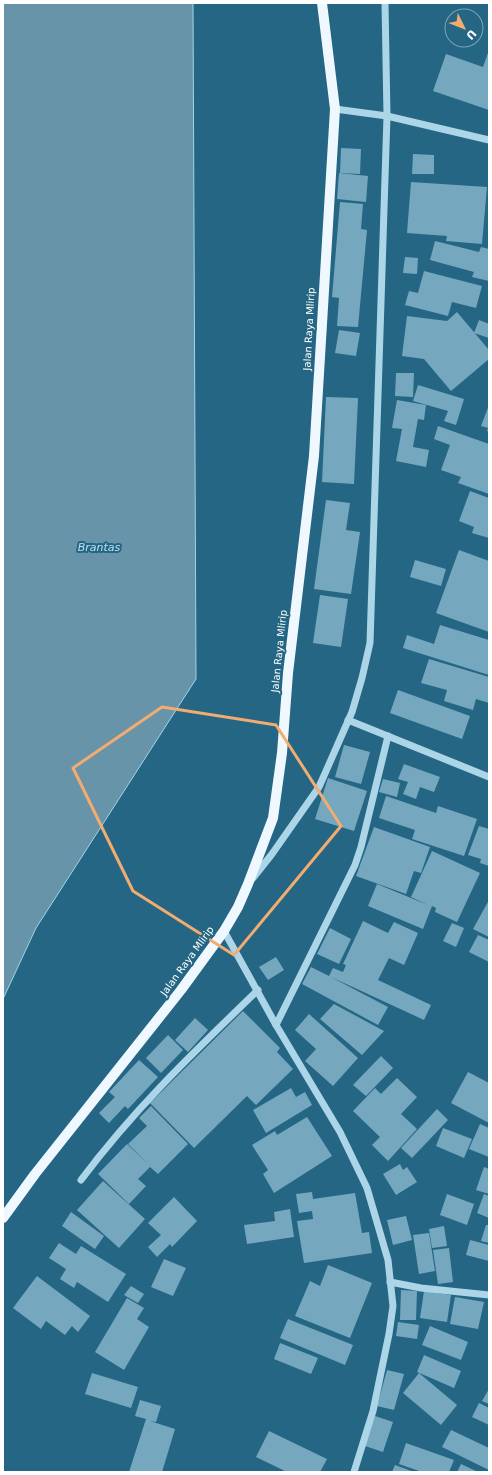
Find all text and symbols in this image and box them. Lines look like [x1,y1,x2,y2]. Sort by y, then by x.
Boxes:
north arrow [444,8,484,48]
text: U [463,27,479,42]
street label: Jalan Raya Mlirip [301,287,317,372]
water label: Brantas [78,541,121,554]
street label: Jalan Raya Mlirip [269,609,289,694]
street label: Jalan Raya Mlirip [158,924,216,999]

